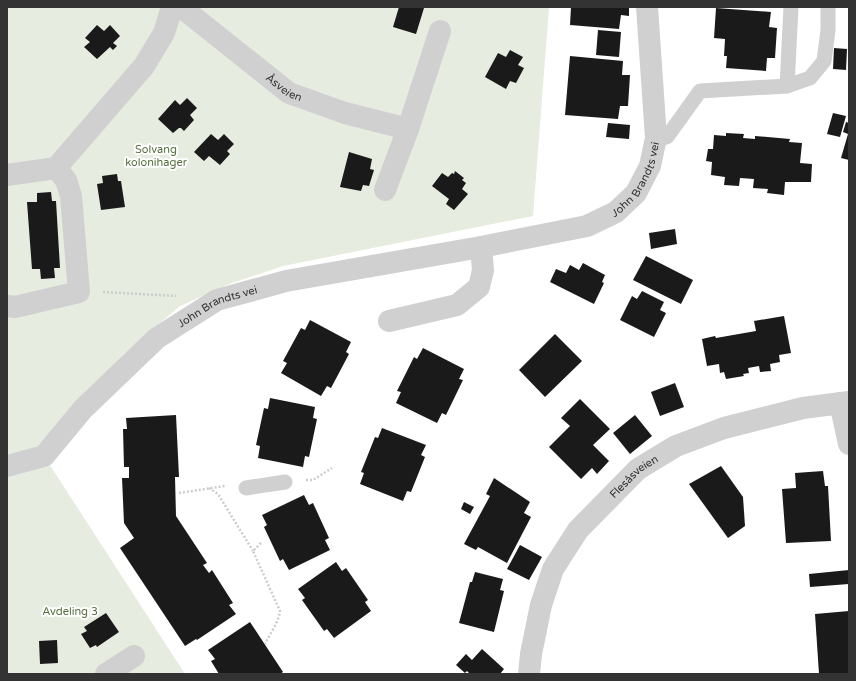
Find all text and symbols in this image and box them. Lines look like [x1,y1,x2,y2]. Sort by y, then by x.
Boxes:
street label: Åsveien [263,70,304,104]
street label: John Brandts vei [610,141,662,220]
park label: Solvang kolonihager [125,143,188,169]
street label: John Brandts vei [175,283,259,330]
street label: Flesåsveien [607,452,660,501]
park label: Avdeling 3 [42,605,98,618]

